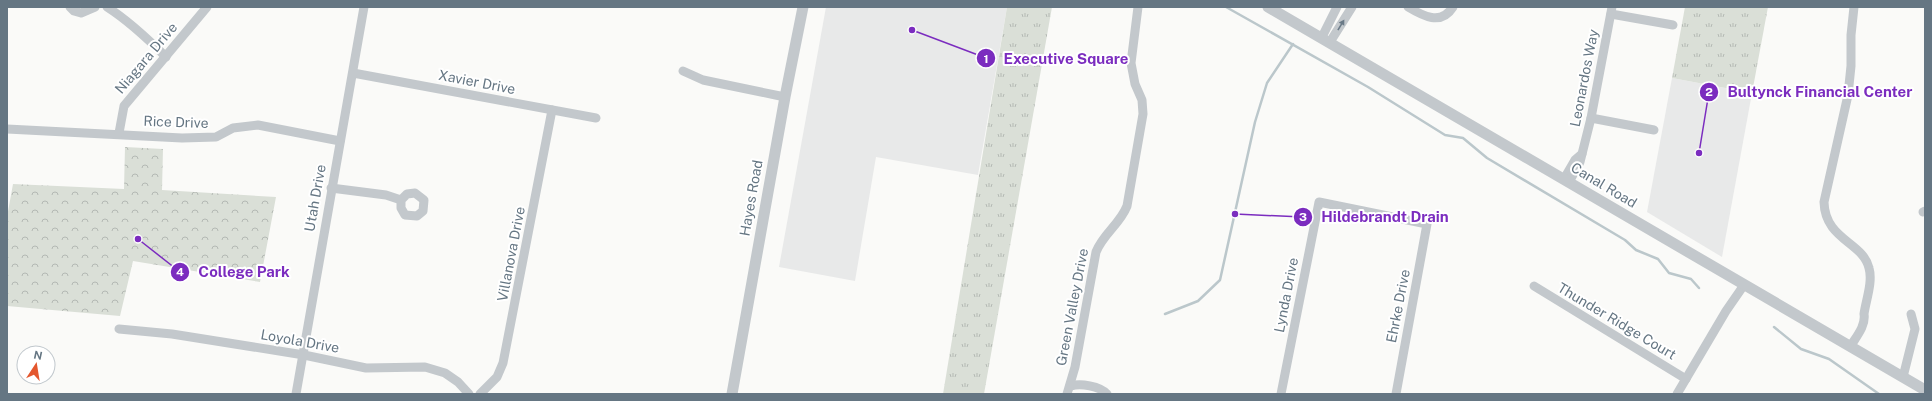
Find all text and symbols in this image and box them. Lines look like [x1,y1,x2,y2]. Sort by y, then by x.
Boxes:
street label: Niagara Drive [112,19,180,97]
one-way arrow [1338,19,1345,31]
street label: Leonardos Way [1567,27,1601,128]
callout: Executive Square [976,45,1137,72]
text: Executive Square [1003,50,1129,67]
text: 1 [983,52,989,66]
street label: Xavier Drive [437,67,517,97]
callout: Bultynck Financial Center [1699,79,1920,106]
text: Bultynck Financial Center [1728,83,1912,100]
text: 2 [1705,85,1713,99]
street label: Rice Drive [143,113,209,131]
street label: Hayes Road [736,159,766,237]
street label: Canal Road [1568,159,1640,211]
street label: Utah Drive [301,163,329,233]
callout: Hildebrandt Drain [1293,203,1456,230]
street label: Villanova Drive [494,205,528,303]
text: Hildebrandt Drain [1321,208,1449,225]
text: 3 [1299,210,1307,224]
street label: Green Valley Drive [1053,247,1091,367]
street label: Lynda Drive [1271,256,1301,334]
callout: College Park [170,259,298,286]
text: College Park [198,263,290,280]
text: 4 [176,265,184,279]
street label: Ehrke Drive [1383,268,1413,344]
street label: Thunder Ridge Court [1555,279,1679,363]
street label: Loyola Drive [259,326,341,356]
north arrow [16,345,56,385]
text: N [33,348,44,362]

